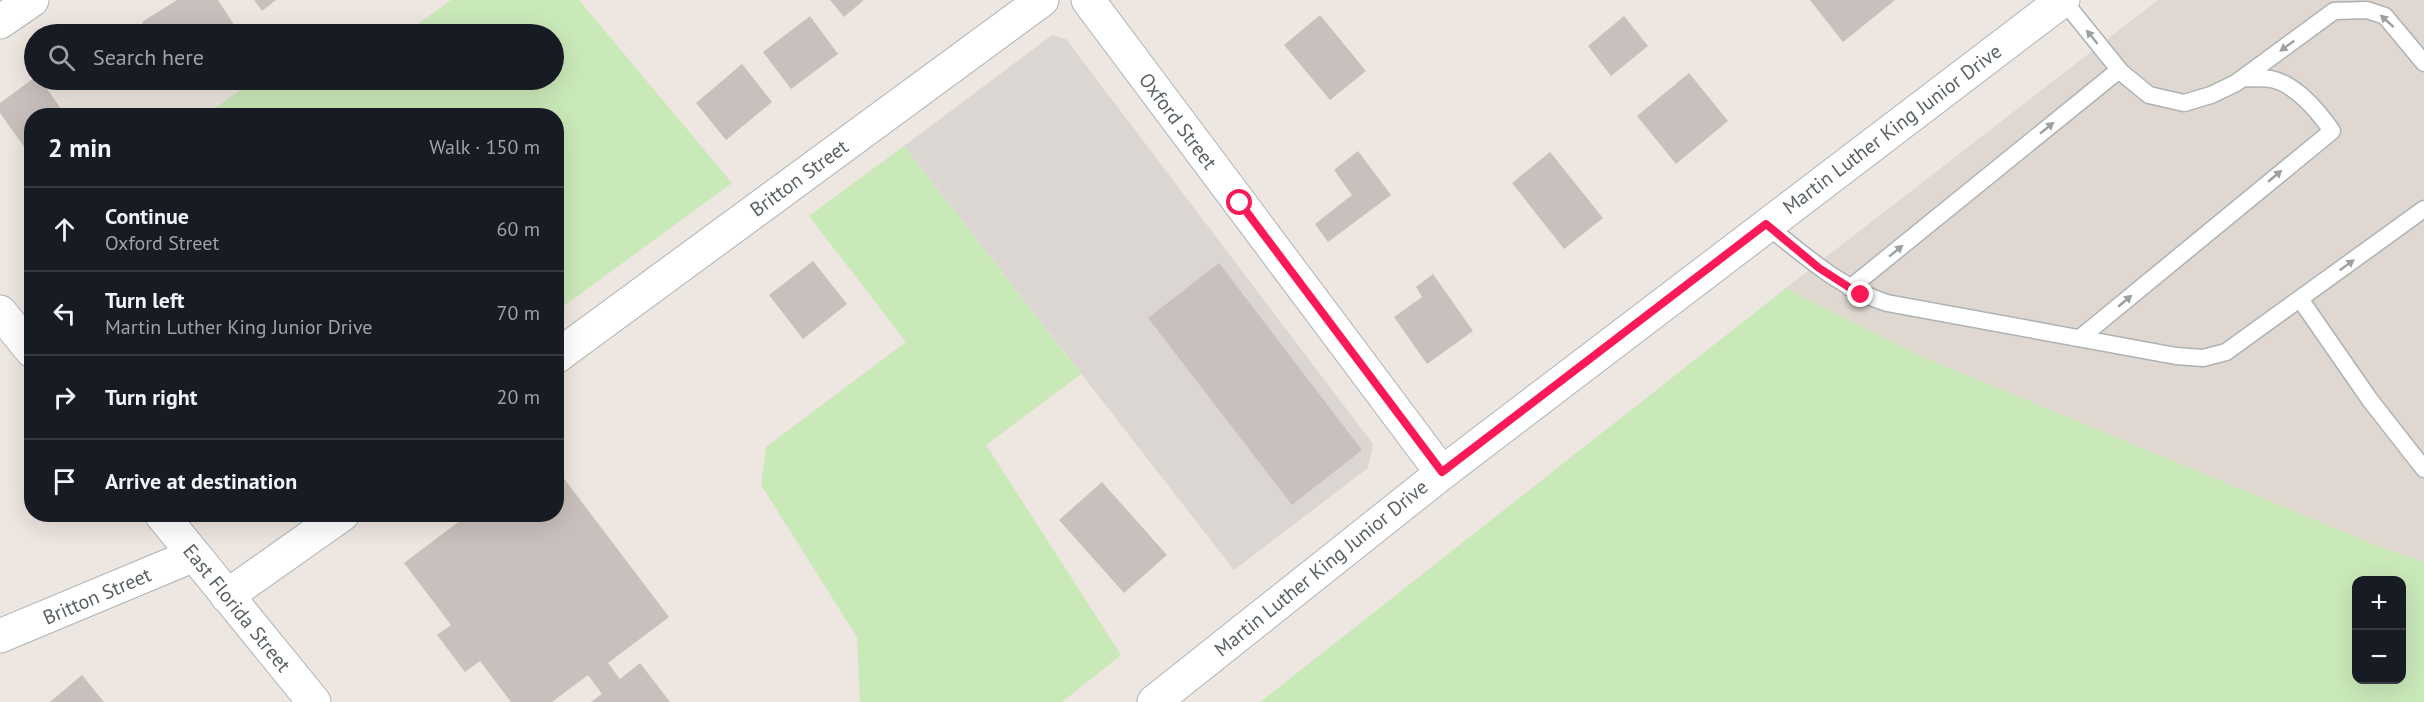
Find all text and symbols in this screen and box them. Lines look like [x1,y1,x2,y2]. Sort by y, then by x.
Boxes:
one-way arrow [2380,14,2395,28]
search box [24,24,564,90]
one-way arrow [2086,29,2099,45]
street label: Martin Luther King Junior Drive [1777,38,2007,220]
one-way arrow [2280,39,2295,51]
icon: search [45,41,78,74]
text: Search here [93,43,204,71]
street label: Oxford Street [1133,68,1223,175]
one-way arrow [2039,122,2055,135]
text: 2 min [48,131,111,164]
street label: Britton Street [745,133,853,222]
text: Walk · 150 m [429,134,540,160]
one-way arrow [2267,170,2283,183]
route start [1226,189,1252,215]
text: Continue [105,202,189,230]
icon: ahead [48,213,81,246]
text: 60 m [497,216,540,242]
text: Oxford Street [105,230,219,256]
one-way arrow [1888,245,1903,258]
one-way arrow [2340,259,2355,271]
route end [1847,281,1873,307]
text: Turn left [105,286,185,314]
one-way arrow [2117,295,2132,308]
icon: left [48,297,81,330]
text: 70 m [497,300,540,326]
text: Martin Luther King Junior Drive [105,314,372,340]
icon: right [48,381,81,414]
text: Turn right [105,383,197,411]
text: 20 m [497,384,540,410]
icon: arrive [48,465,81,498]
text: Arrive at destination [105,467,297,495]
street label: Martin Luther King Junior Drive [1209,474,1433,662]
street label: East Florida Street [177,539,297,677]
street label: Britton Street [39,561,155,630]
map controls [2352,576,2406,684]
button: + [2352,576,2406,630]
button: − [2352,630,2406,684]

